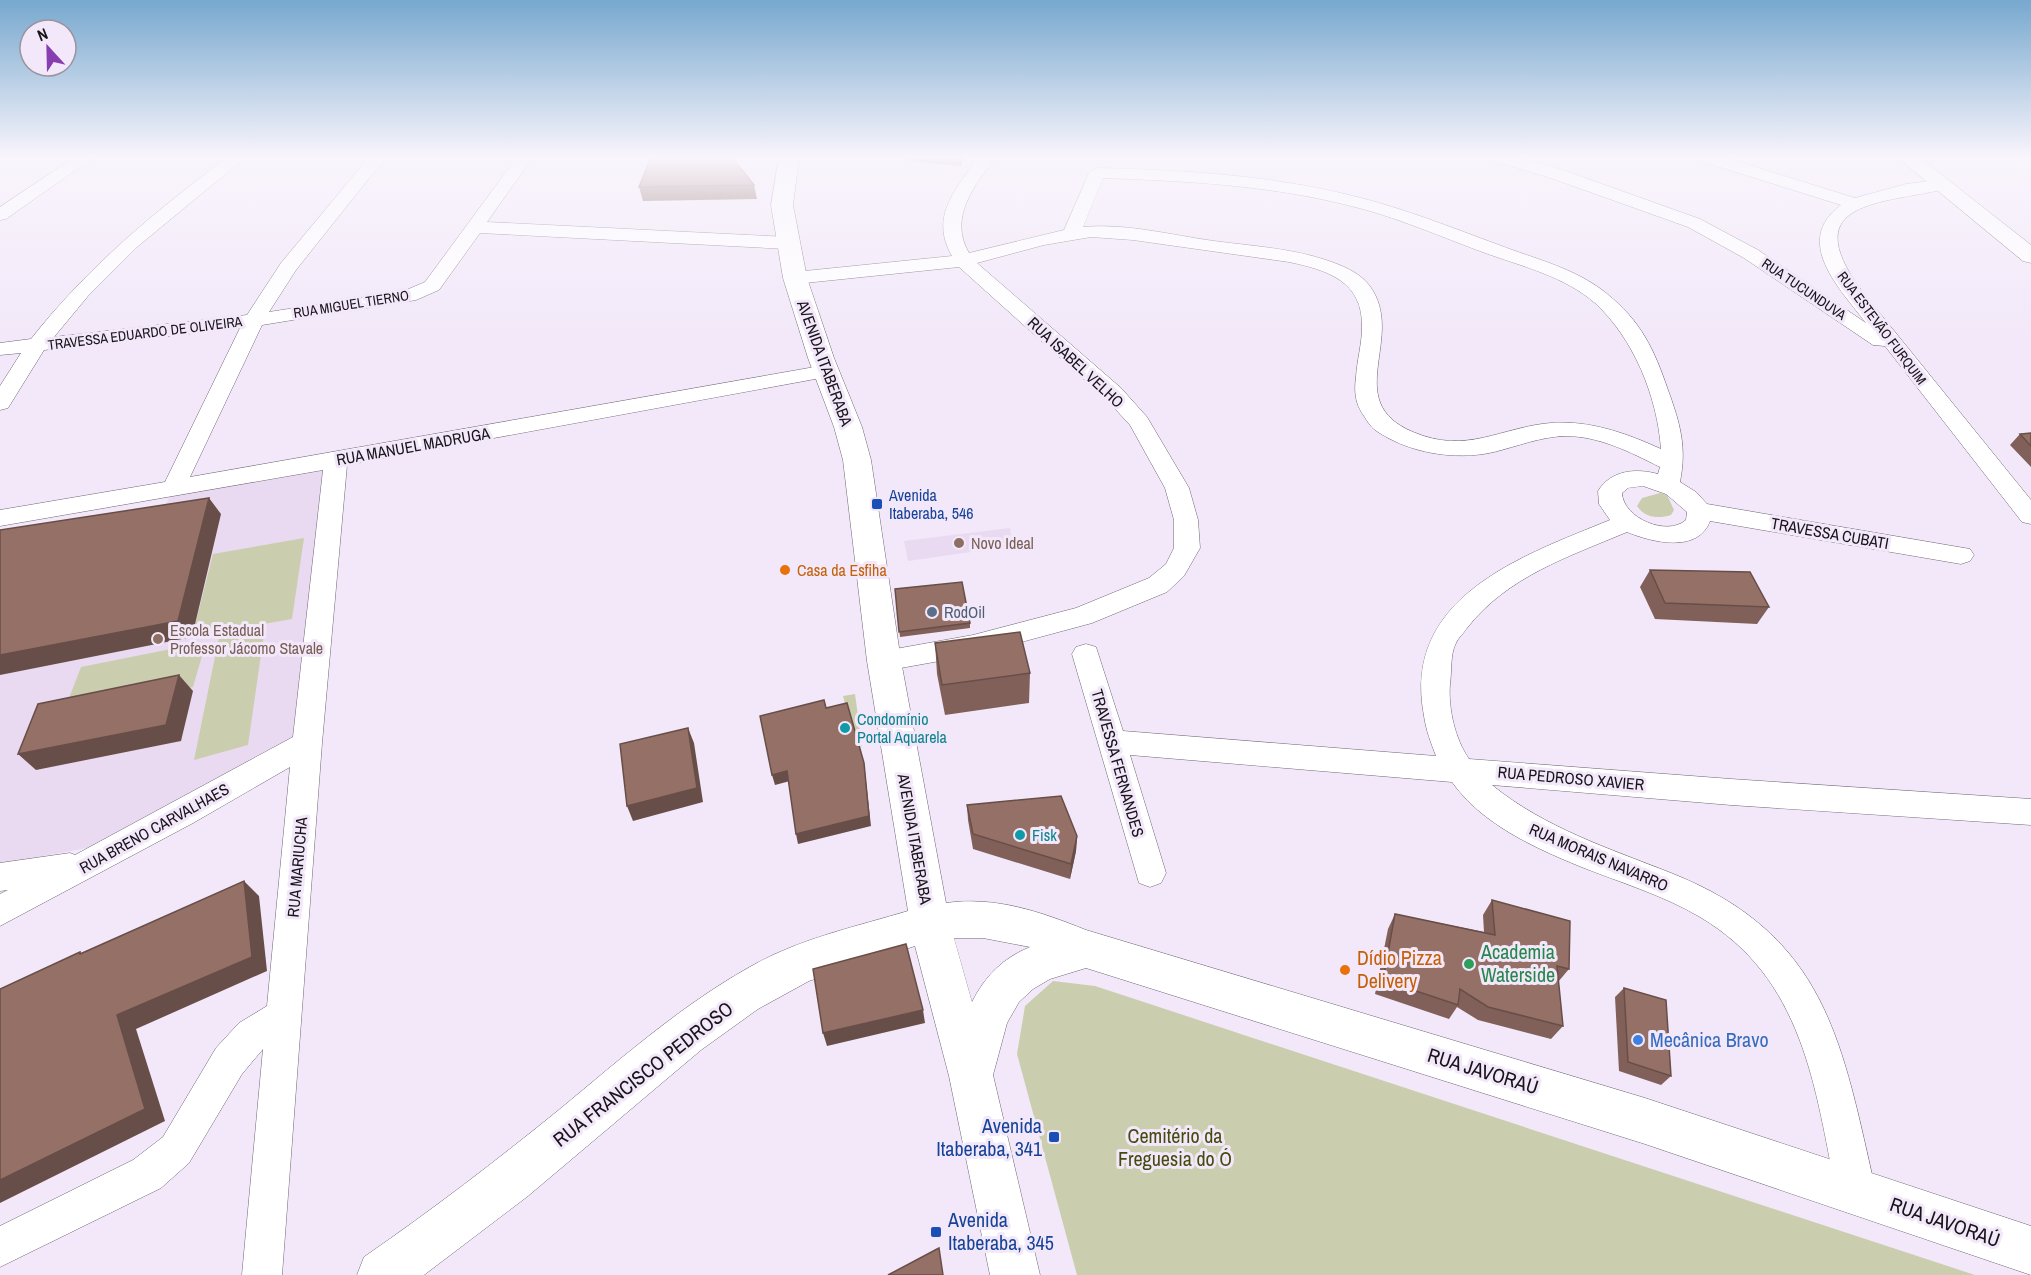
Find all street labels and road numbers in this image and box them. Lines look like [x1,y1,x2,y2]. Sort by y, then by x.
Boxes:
street label: RUA TUCUNDUVA [1758,254,1850,324]
street label: RUA ESTEVÃO FURQUIM [1834,268,1930,388]
street label: RUA MIGUEL TIERNO [292,286,410,322]
street label: AVENIDA ITABERABA [792,296,858,429]
street label: TRAVESSA EDUARDO DE OLIVEIRA [47,312,244,354]
street label: RUA ISABEL VELHO [1023,312,1129,412]
street label: RUA MANUEL MADRUGA [335,422,492,470]
street label: TRAVESSA CUBATI [1769,512,1891,554]
street label: TRAVESSA FERNANDES [1086,686,1150,840]
street label: RUA PEDROSO XAVIER [1497,761,1646,795]
street label: AVENIDA ITABERABA [893,771,937,906]
street label: RUA BRENO CARVALHAES [75,778,233,878]
street label: RUA MARIUCHA [282,816,312,918]
street label: RUA MORAIS NAVARRO [1526,818,1672,896]
street label: RUA FRANCISCO PEDROSO [547,995,738,1152]
street label: RUA JAVORAÚ [1424,1041,1542,1100]
street label: RUA JAVORAÚ [1887,1190,2004,1253]

